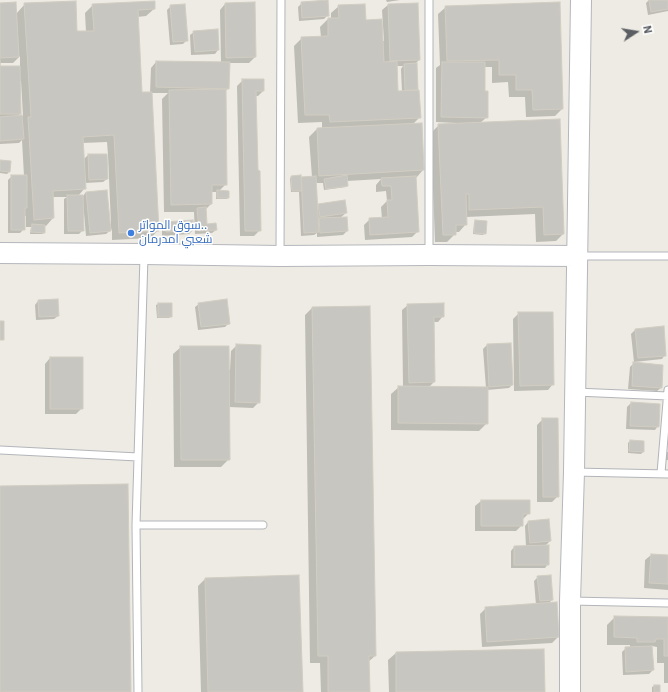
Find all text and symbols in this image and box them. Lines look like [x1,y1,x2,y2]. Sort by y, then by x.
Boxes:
north arrow [616,12,656,52]
text: N [640,24,655,35]
place label: سوق المواتر.. شعبي امدرمان [139,219,212,247]
marker: سوق المواتر.. شعبي امدرمان [126,228,136,238]

